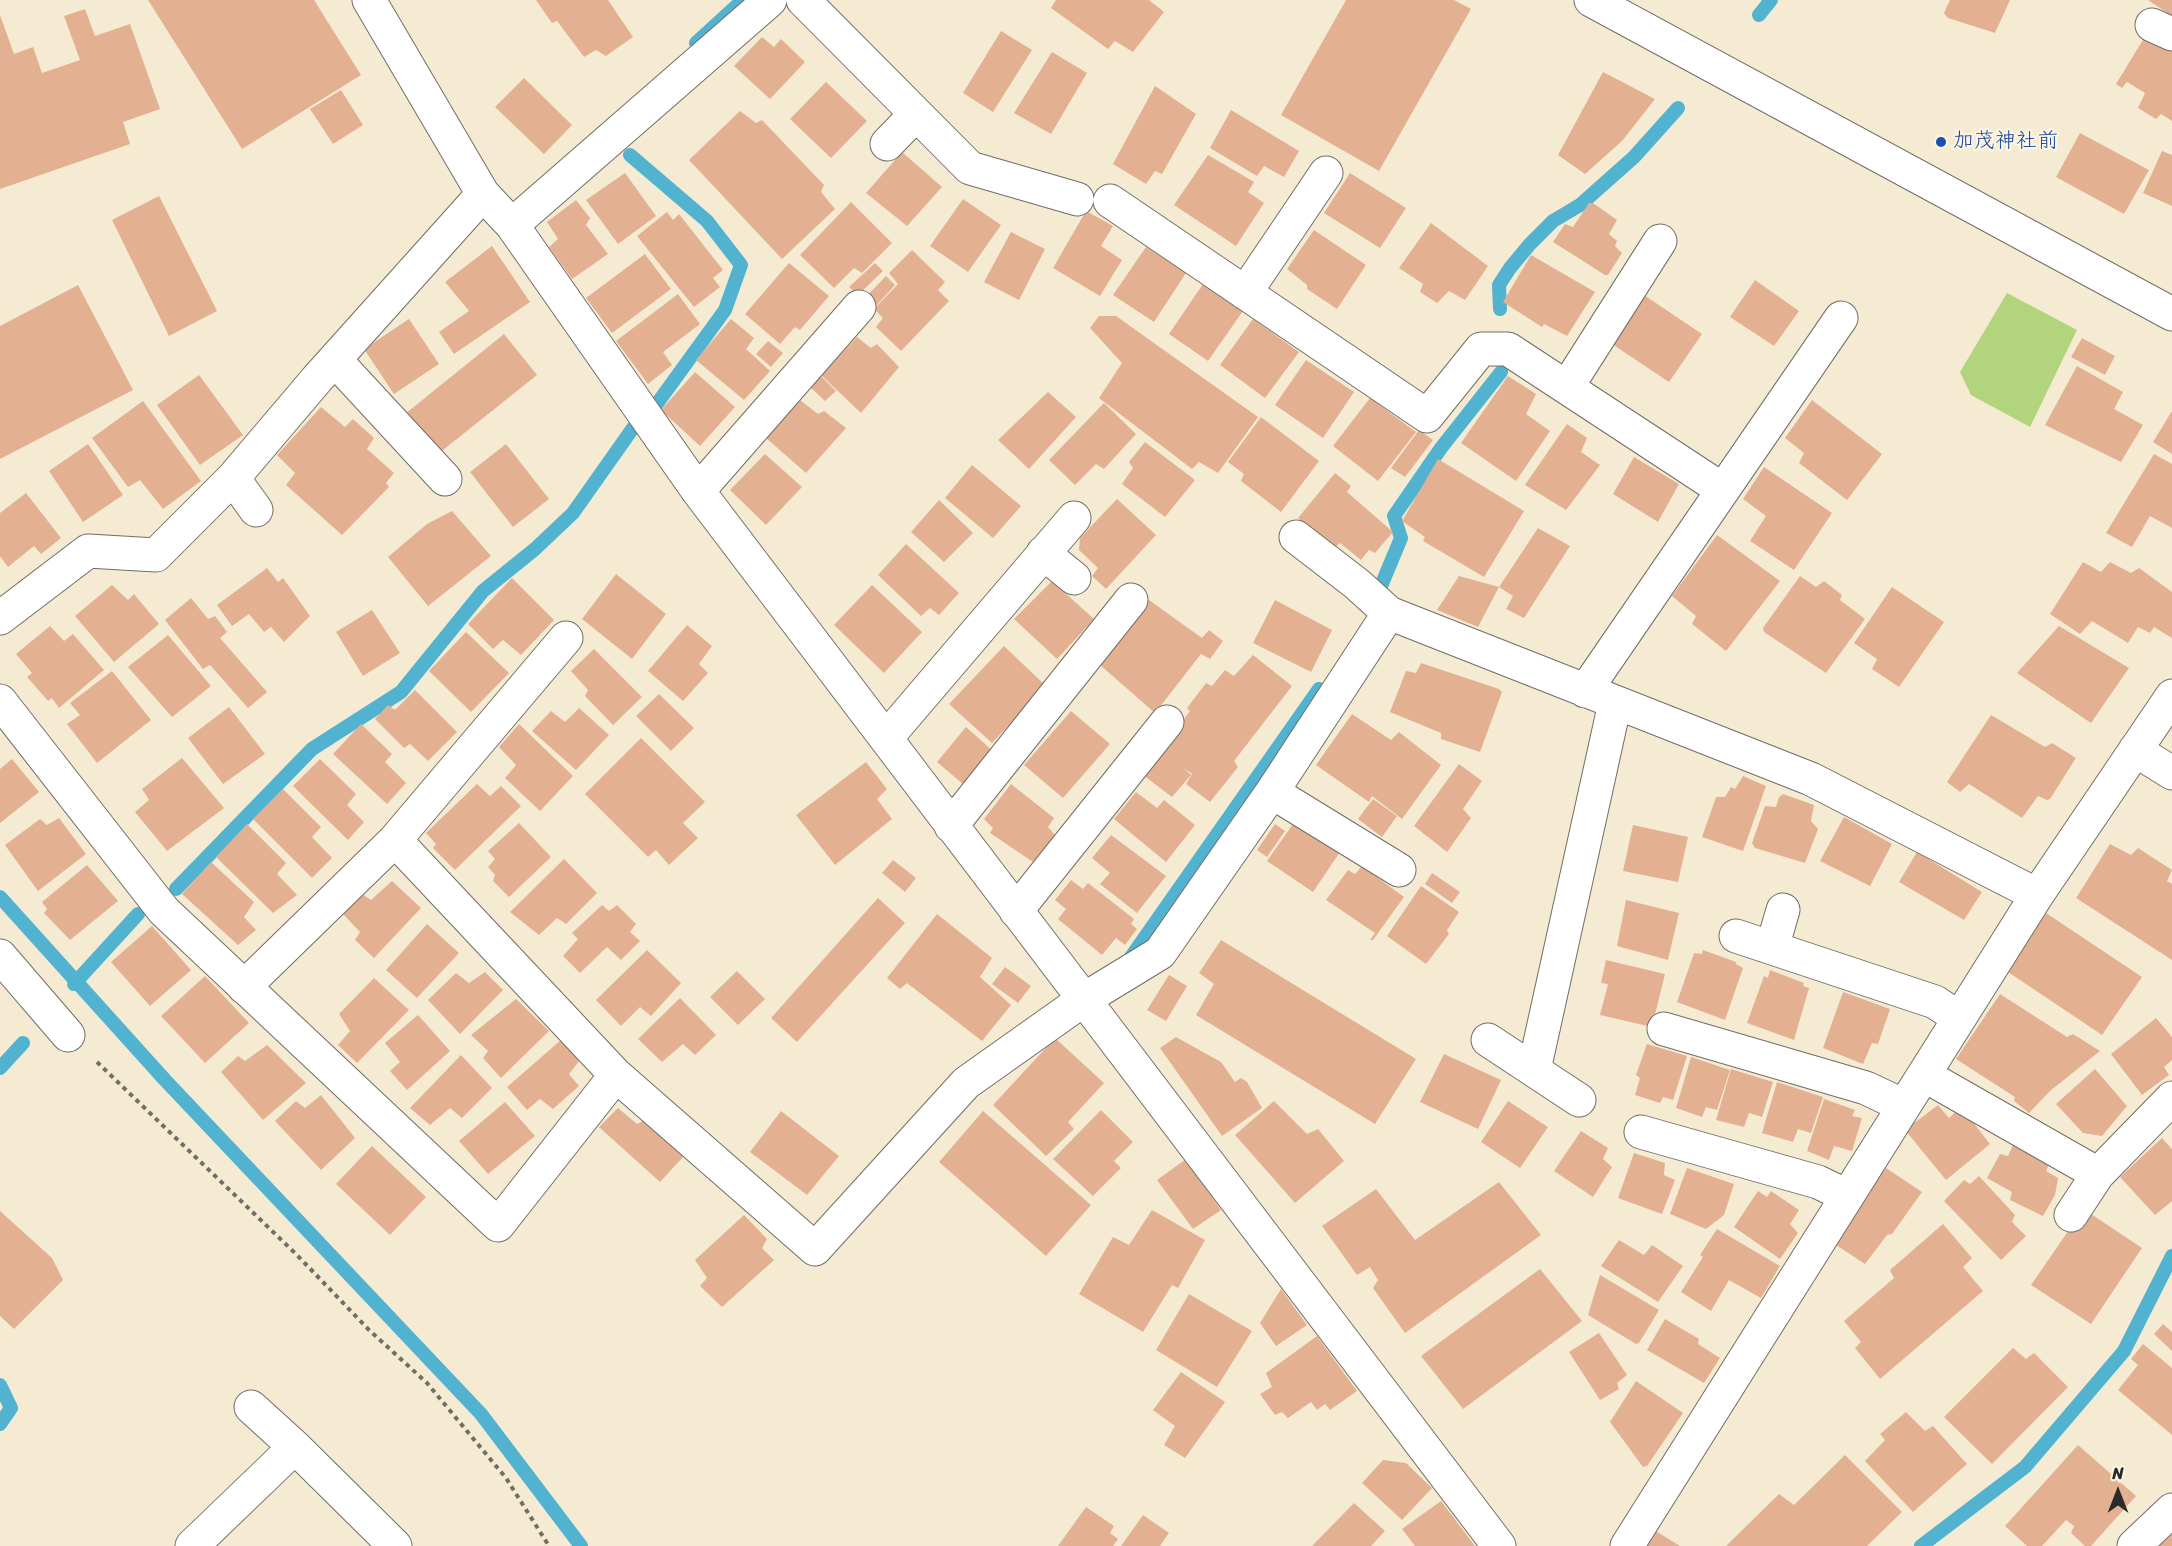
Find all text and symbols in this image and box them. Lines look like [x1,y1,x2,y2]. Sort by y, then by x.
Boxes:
place label: 加茂神社前 [1953,129,2058,155]
marker: 加茂神社前 [1934,135,1948,149]
text: N [2112,1459,2124,1488]
north arrow [2088,1462,2148,1522]

